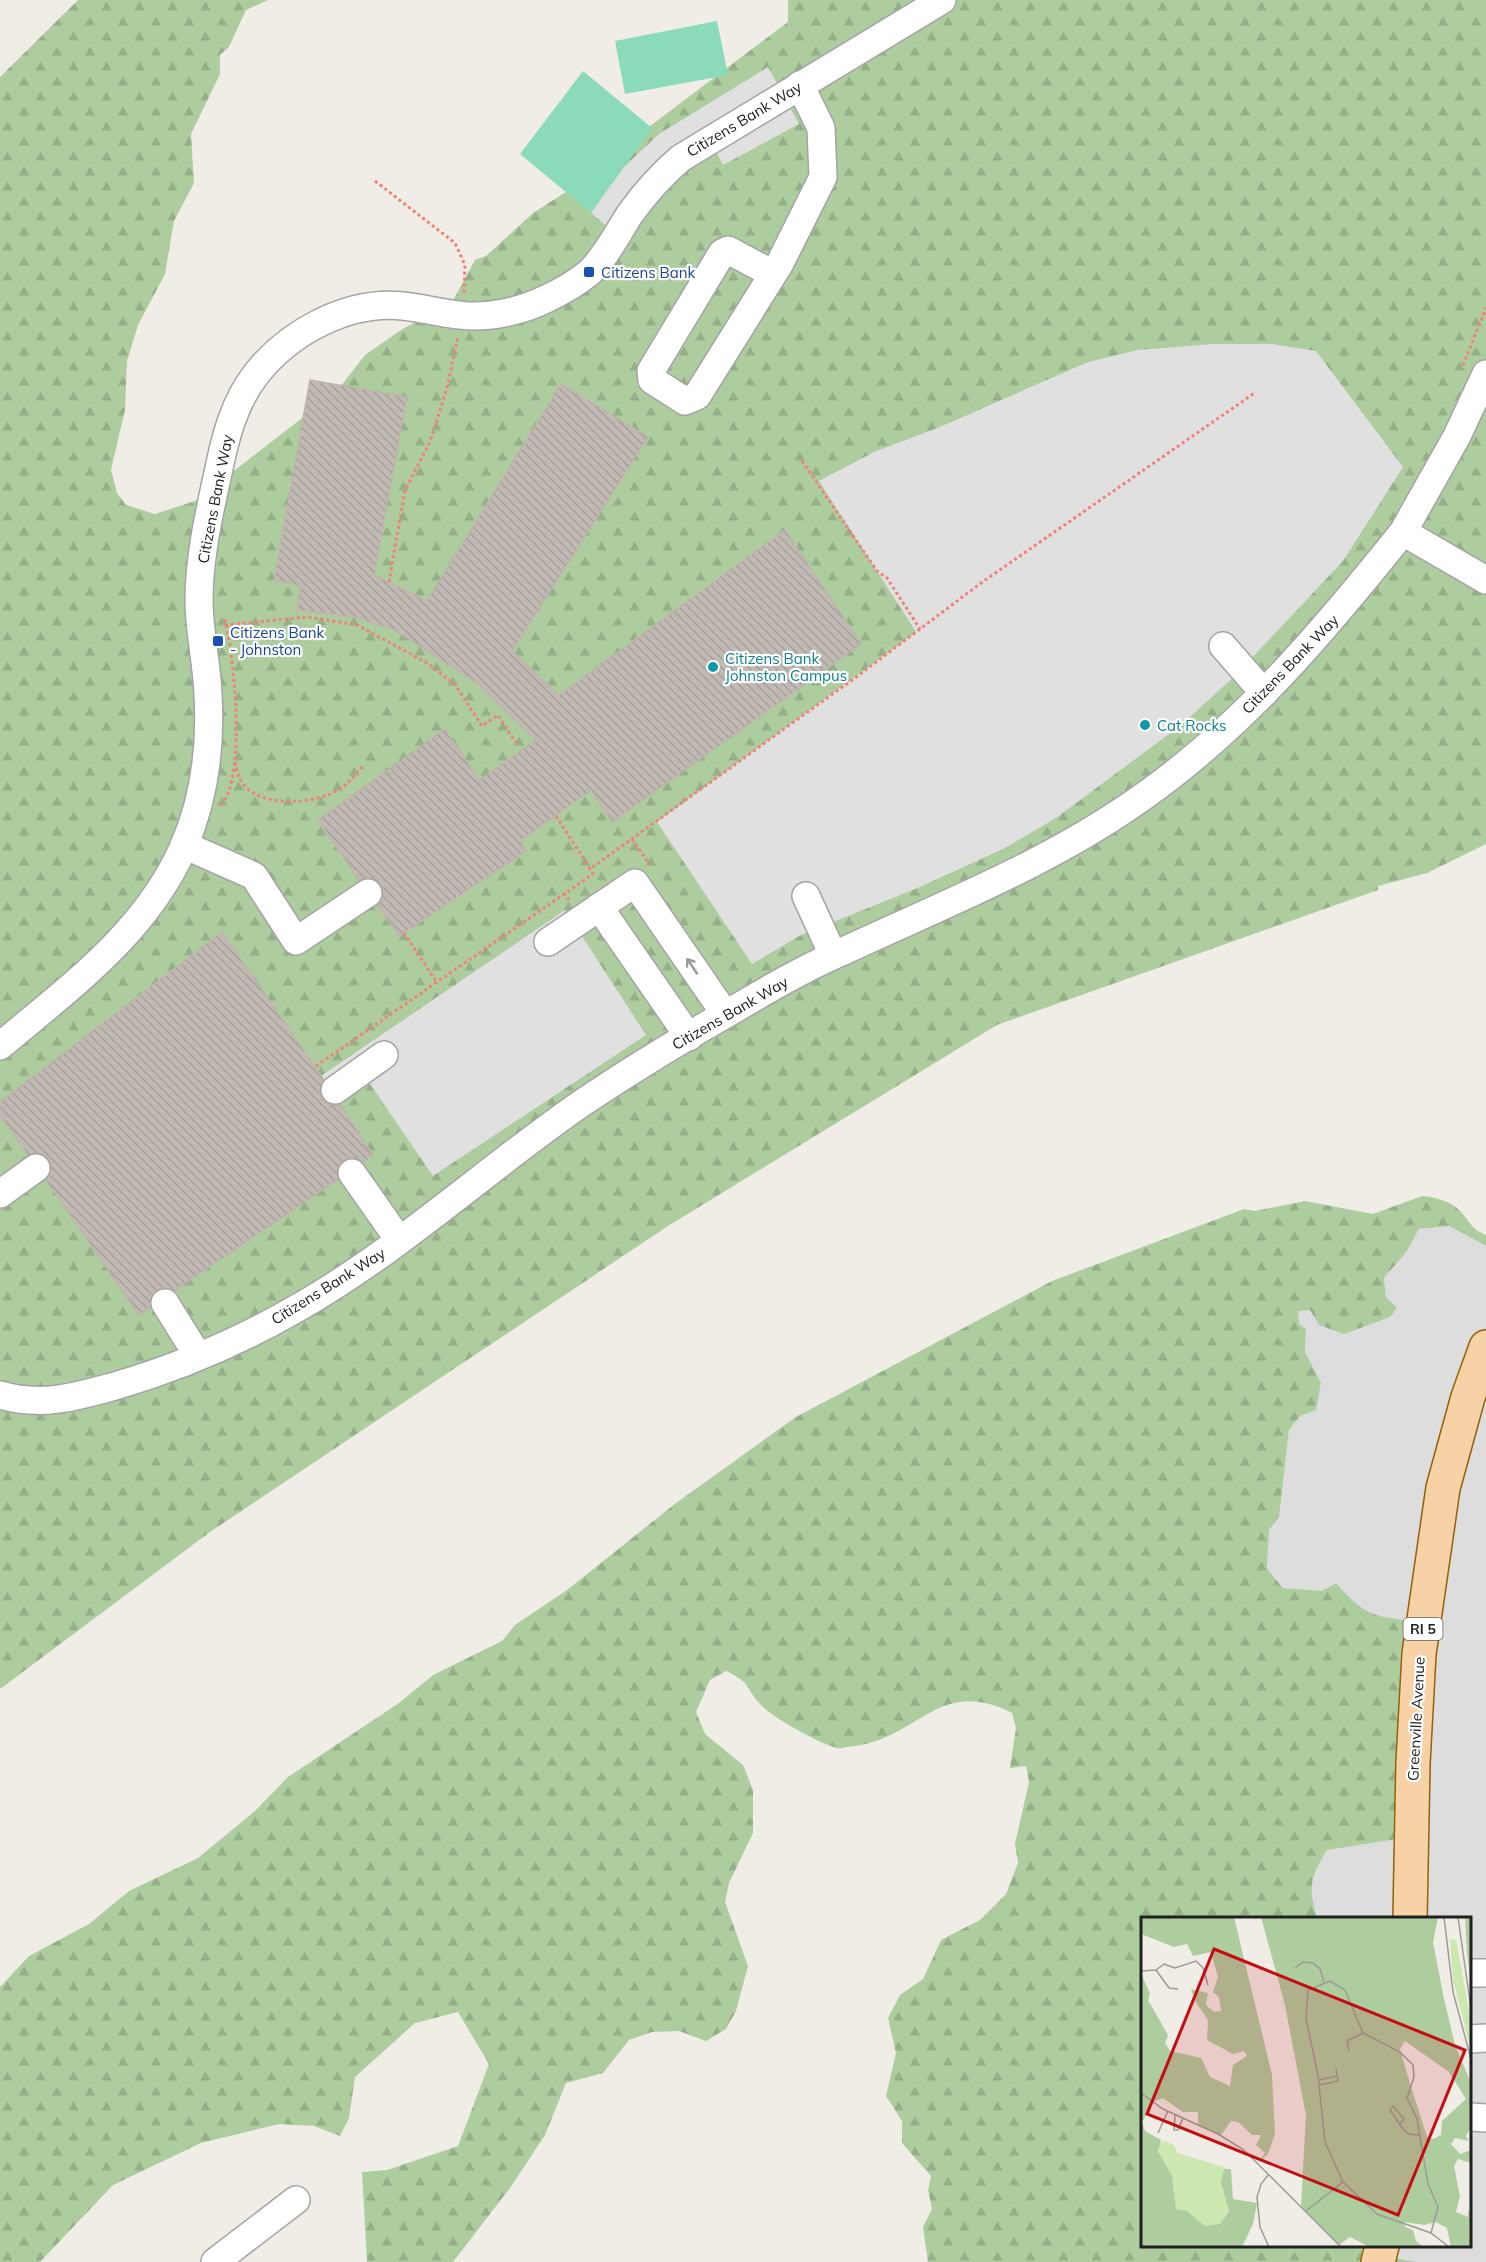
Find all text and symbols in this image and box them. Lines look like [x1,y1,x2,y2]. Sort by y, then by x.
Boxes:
street label: Citizens Bank Way [683,77,805,161]
place label: Citizens Bank [601,263,696,282]
marker: Citizens Bank [582,265,596,279]
street label: Citizens Bank Way [193,433,237,565]
street label: Citizens Bank Way [1238,610,1342,718]
place label: Citizens Bank - Johnston [230,623,325,659]
marker: Citizens Bank - Johnston [211,634,225,648]
place label: Citizens Bank Johnston Campus [725,649,847,685]
marker: Citizens Bank Johnston Campus [706,660,720,674]
place label: Cat Rocks [1157,716,1226,735]
marker: Cat Rocks [1138,718,1152,732]
one-way arrow [686,958,698,975]
street label: Citizens Bank Way [669,972,791,1054]
street label: Citizens Bank Way [267,1243,389,1329]
road number: RI 5 [1404,1618,1442,1640]
street label: Greenville Avenue [1403,1656,1429,1782]
inset map [1141,1917,1471,2247]

